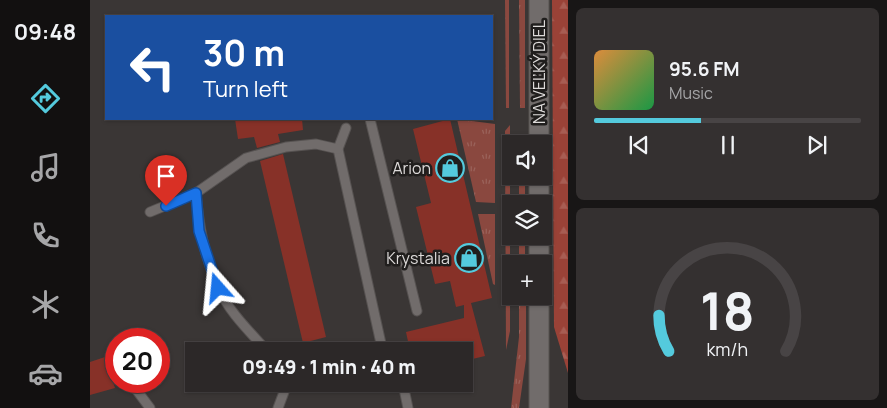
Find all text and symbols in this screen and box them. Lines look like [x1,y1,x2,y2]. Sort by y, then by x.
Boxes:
text: 09:48 [14,17,76,47]
street label: NA VEĽKÝ DIEL [528,20,550,124]
text: 30 m [203,29,285,77]
icon: left [120,35,185,100]
text: 95.6 FM [669,56,740,82]
text: Turn left [203,74,288,104]
icon: directions [28,81,63,116]
text: Music [669,82,713,104]
icon: previous [625,131,653,159]
icon: pause [714,131,742,159]
icon: next [803,131,831,159]
map controls [502,135,552,305]
button: sound [502,135,552,185]
icon: music [28,150,63,185]
shop icon: Arion [435,153,465,183]
pin [145,155,187,206]
place label: Arion [392,157,431,179]
icon: arrive [152,162,180,190]
button: layers [502,195,552,245]
icon: phone [28,218,63,253]
shop icon: Krystalia [454,243,484,273]
place label: Krystalia [386,247,450,269]
button: + [502,255,552,305]
position arrow [191,261,243,313]
text: 18 [700,275,755,346]
icon: climate [28,287,63,322]
speed limit sign: 20 [105,328,170,393]
text: km/h [707,337,748,361]
text: 09:49 · 1 min · 40 m [242,354,416,380]
icon: car [28,356,63,391]

